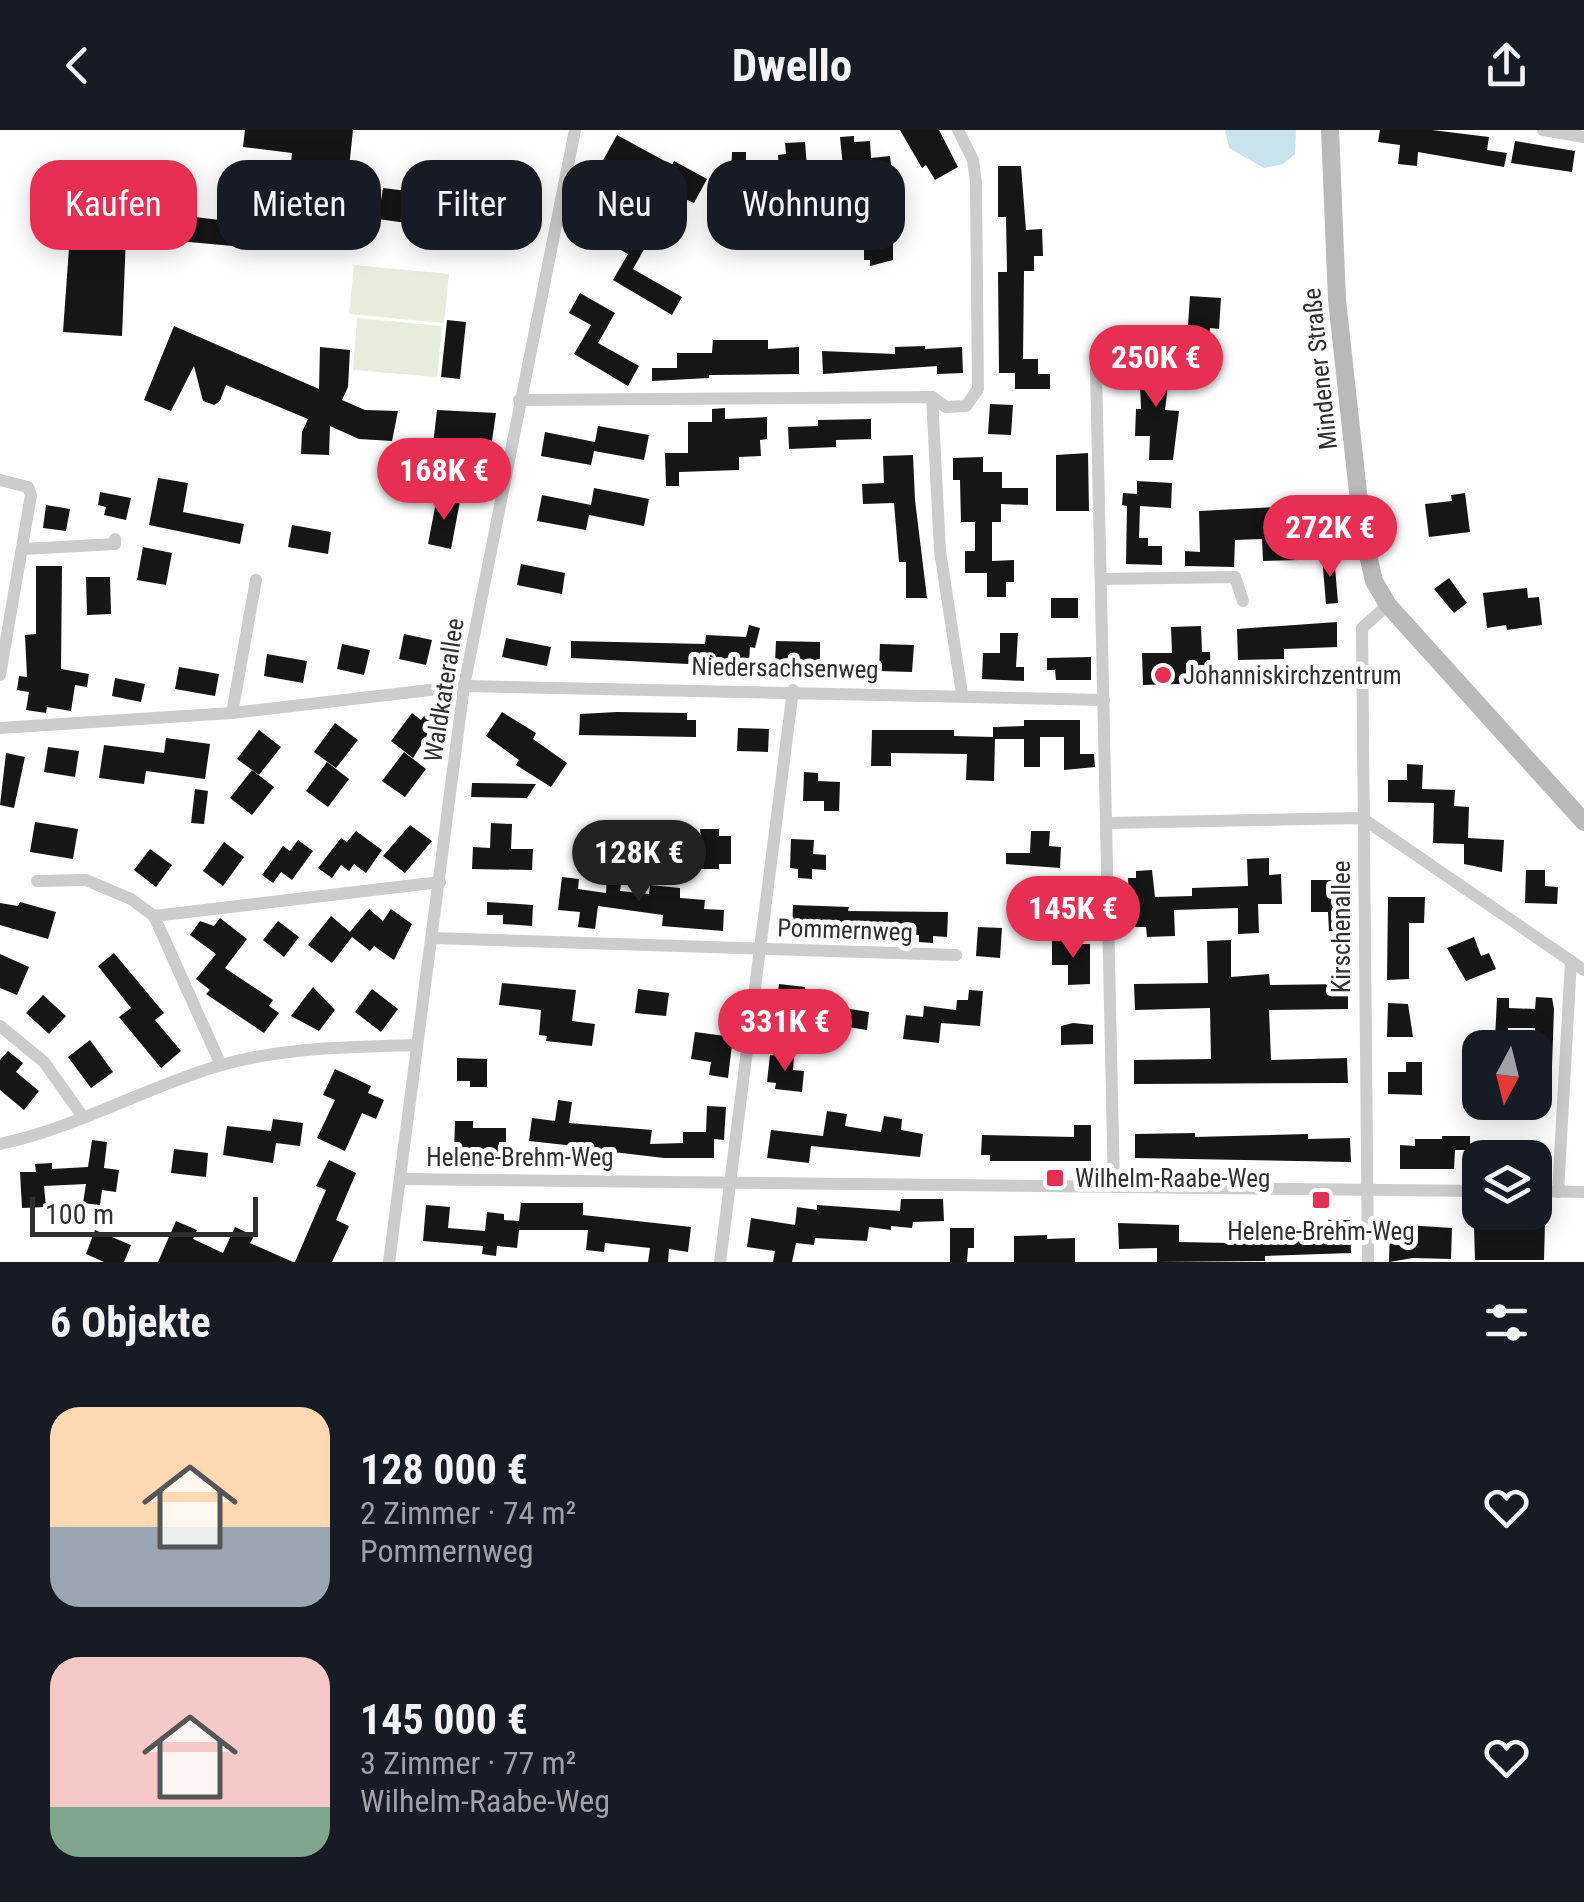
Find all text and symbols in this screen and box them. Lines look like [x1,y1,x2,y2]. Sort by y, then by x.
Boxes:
icon: back [50,38,105,93]
icon: share [1479,38,1534,93]
text: Dwello [732,39,852,92]
chip: Kaufen [30,160,197,250]
chip: Mieten [217,160,381,250]
chip: Filter [401,160,542,250]
chip: Neu [562,160,687,250]
chip: Wohnung [707,160,905,250]
street label: Mindener Straße [1297,287,1343,451]
pin: 250K € [1075,325,1237,410]
text: 250K € [1111,338,1201,376]
pin: 168K € [363,438,525,523]
text: 168K € [399,451,489,489]
pin: 272K € [1249,495,1411,580]
text: 272K € [1285,508,1375,546]
street label: Waldkaterallee [418,616,470,764]
street label: Niedersachsenweg [691,652,879,684]
place label: Johanniskirchzentrum [1183,661,1402,690]
marker: Johanniskirchzentrum [1152,664,1174,686]
pin: 128K € [558,820,720,905]
text: 128K € [594,833,684,871]
street label: Kirschenallee [1327,861,1356,993]
pin: 145K € [992,876,1154,961]
text: 145K € [1028,889,1118,927]
street label: Pommernweg [777,913,913,947]
pin: 331K € [704,989,866,1074]
text: 331K € [740,1002,830,1040]
north arrow [1462,1030,1552,1120]
map controls [1462,1030,1552,1230]
button: layers [1462,1140,1552,1230]
street label: Helene-Brehm-Weg [426,1143,614,1172]
place label: Wilhelm-Raabe-Weg [1075,1164,1270,1193]
marker: Wilhelm-Raabe-Weg [1044,1167,1066,1189]
marker: Helene-Brehm-Weg [1310,1189,1332,1211]
scale bar [30,1192,258,1236]
text: 100 m [45,1198,114,1231]
place label: Helene-Brehm-Weg [1227,1217,1415,1246]
icon: filters [1479,1295,1534,1350]
text: 6 Objekte [50,1298,211,1347]
text: 128 000 € [360,1445,528,1494]
icon: home [130,1447,250,1567]
icon: heart [1479,1480,1534,1535]
text: 2 Zimmer · 74 m² [360,1494,576,1532]
text: Pommernweg [360,1532,534,1570]
text: 145 000 € [360,1695,528,1744]
icon: home [130,1697,250,1817]
icon: heart [1479,1730,1534,1785]
text: 3 Zimmer · 77 m² [360,1744,576,1782]
text: Wilhelm-Raabe-Weg [360,1782,610,1820]

